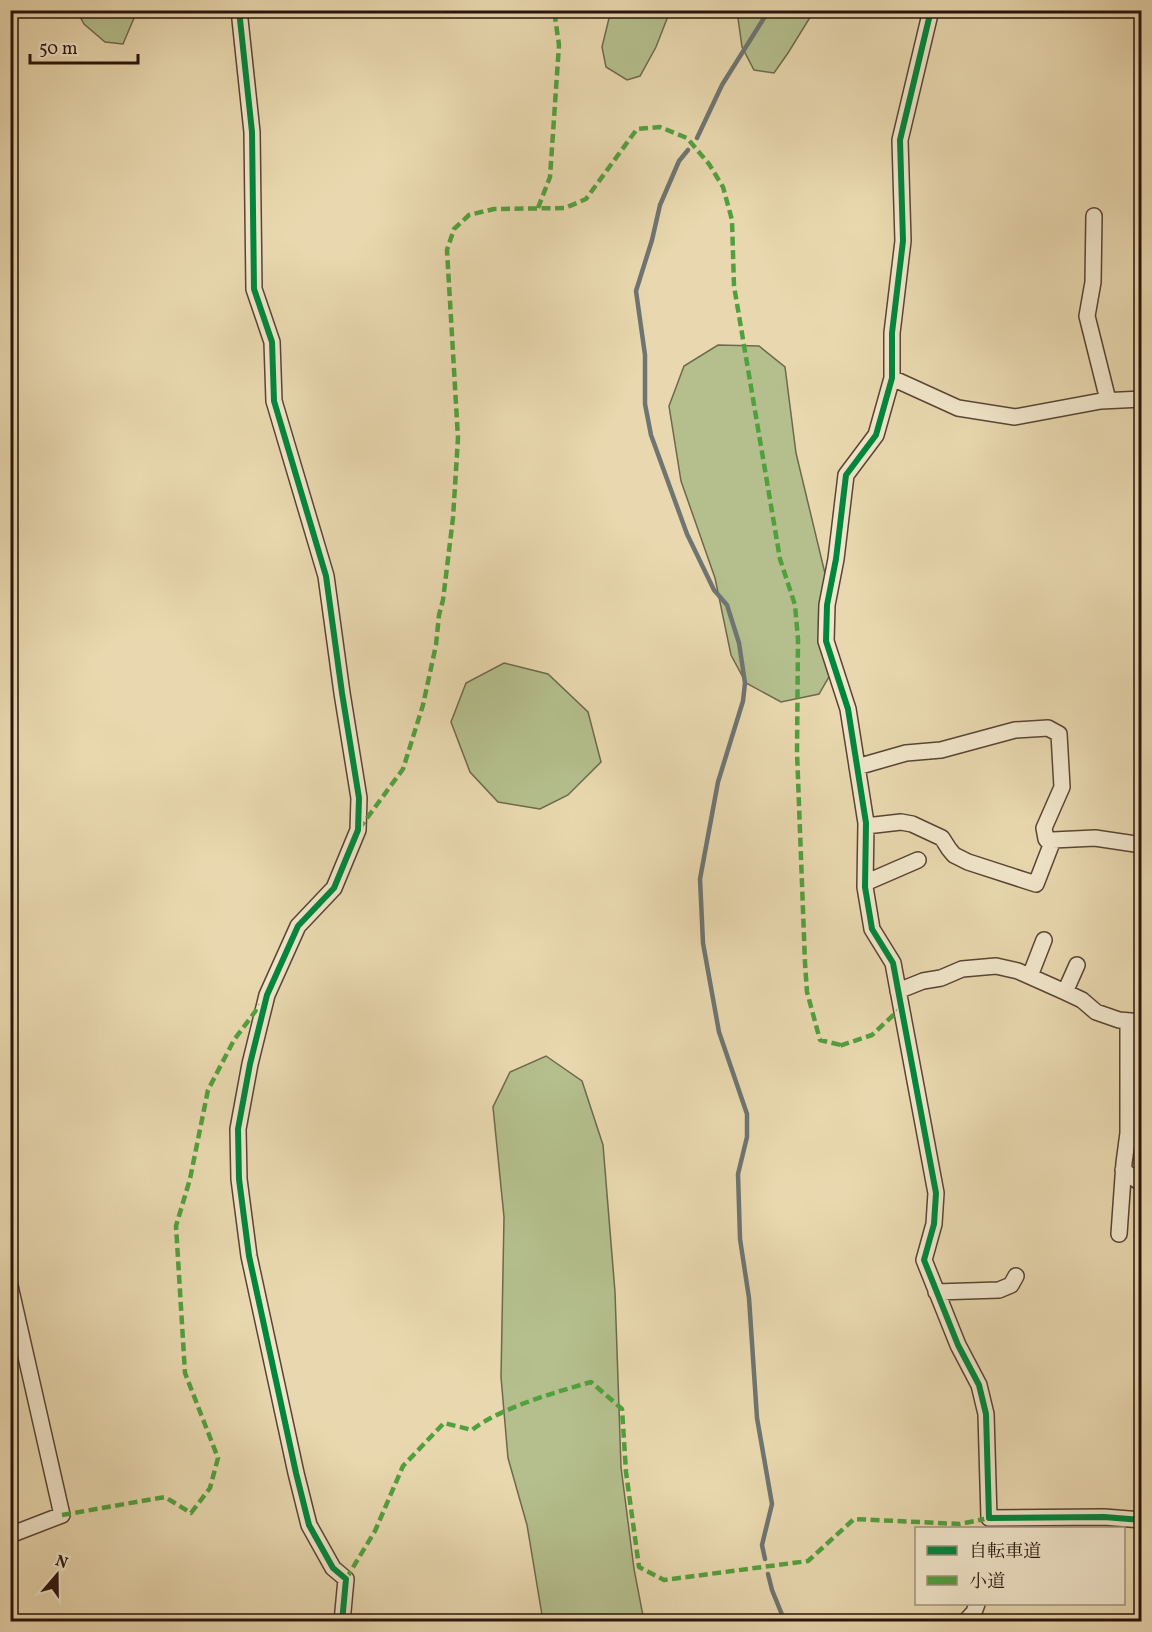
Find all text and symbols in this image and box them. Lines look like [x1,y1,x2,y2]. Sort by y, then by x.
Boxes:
scale bar [30,27,138,65]
text: 50 m [39,37,78,62]
legend [915,1527,1125,1605]
text: 自転車道 [969,1540,1041,1565]
north arrow [27,1545,87,1605]
text: N [52,1550,71,1575]
text: 小道 [969,1570,1005,1595]

